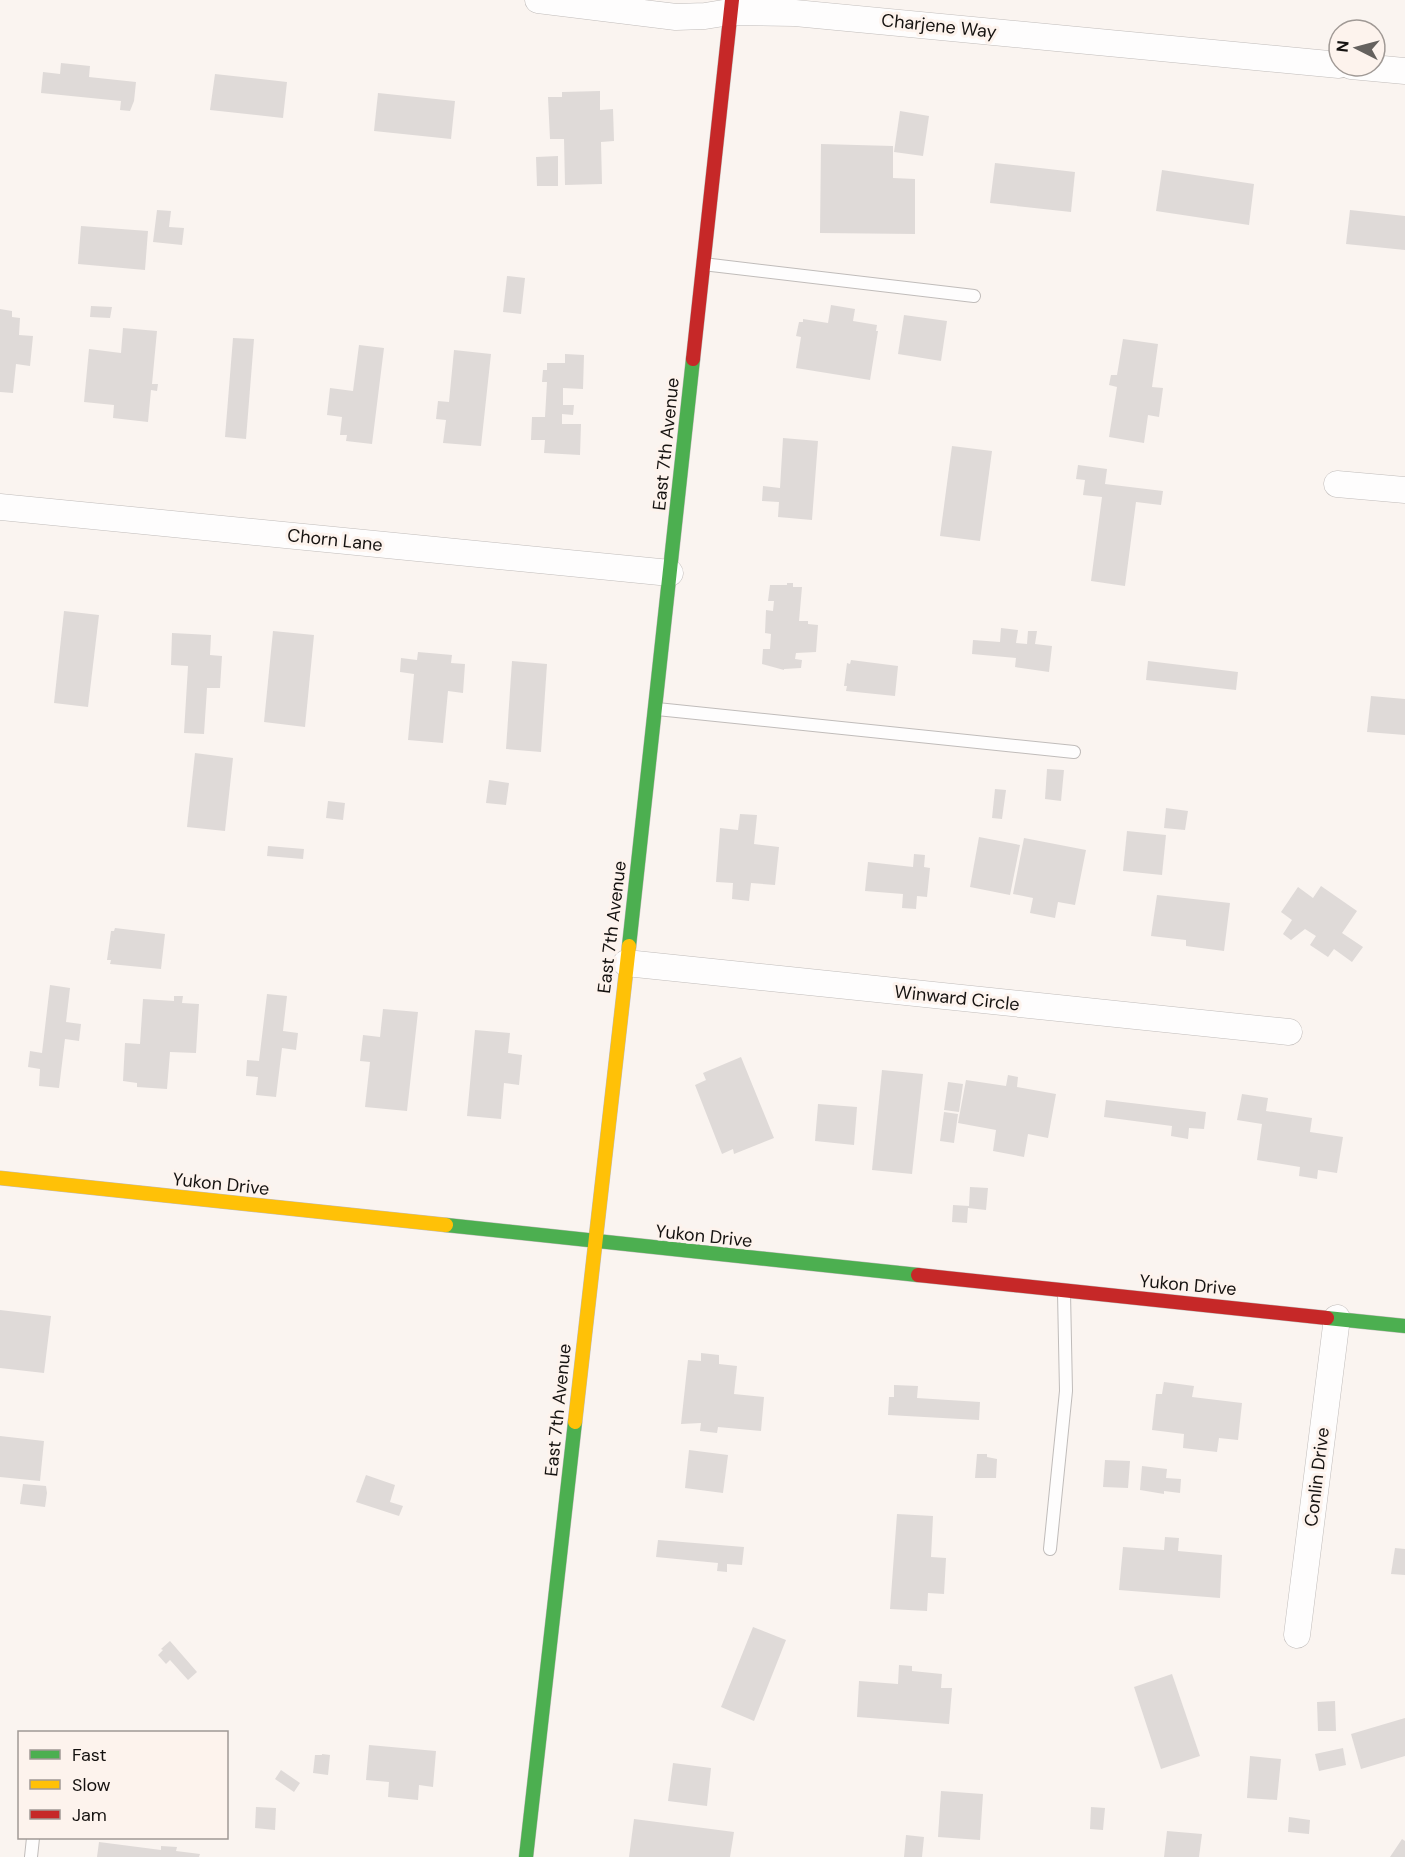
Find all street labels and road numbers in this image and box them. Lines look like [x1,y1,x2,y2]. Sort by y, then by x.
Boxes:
street label: Charjene Way [880,8,998,44]
street label: East 7th Avenue [647,376,685,512]
street label: Chorn Lane [286,523,384,557]
street label: East 7th Avenue [592,859,632,995]
street label: Winward Circle [893,979,1021,1017]
street label: Yukon Drive [171,1167,271,1201]
street label: Yukon Drive [654,1219,754,1253]
street label: Yukon Drive [1139,1269,1237,1301]
street label: East 7th Avenue [539,1342,577,1478]
street label: Conlin Drive [1299,1426,1335,1528]

